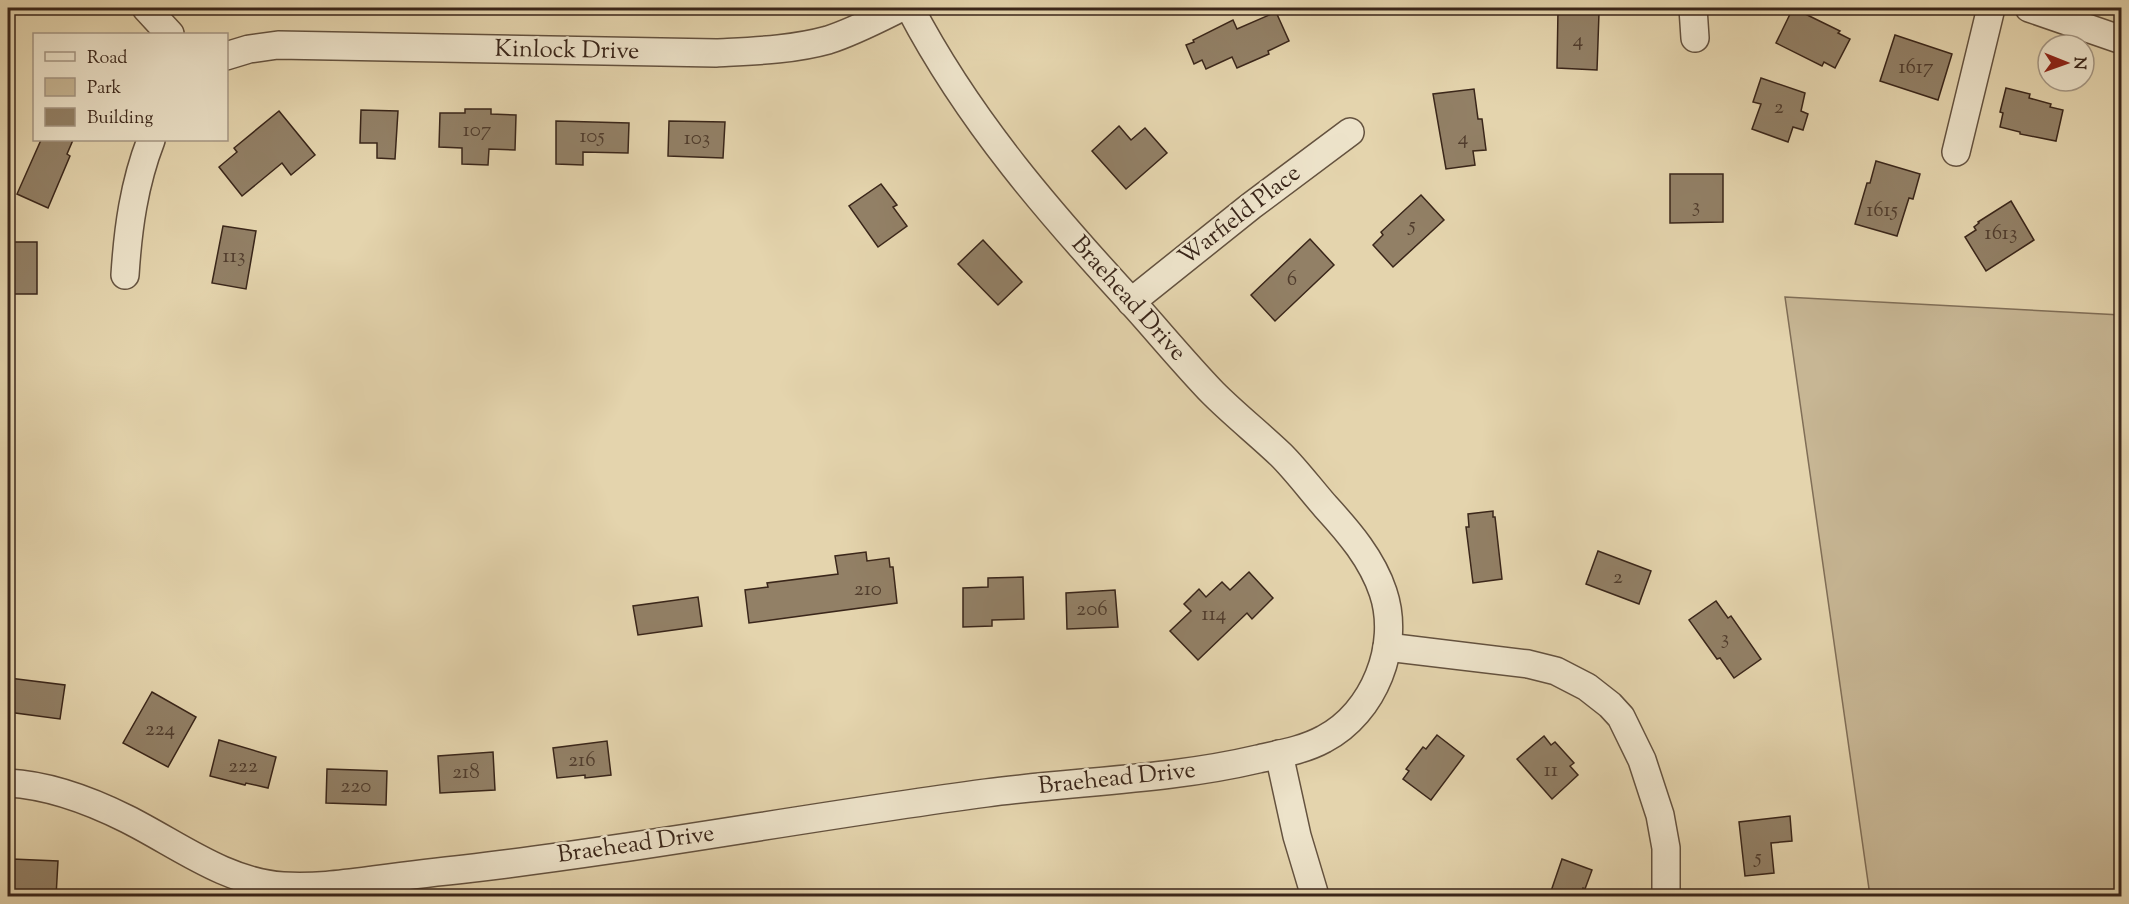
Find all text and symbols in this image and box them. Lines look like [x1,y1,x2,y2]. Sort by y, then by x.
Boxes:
house number: 4 [1573,26,1583,56]
legend [33,33,228,141]
street label: Kinlock Drive [494,33,640,69]
north arrow [2036,33,2096,93]
text: Road [87,46,127,72]
house number: 1617 [1898,53,1934,83]
text: N [2067,57,2090,70]
text: Park [87,76,122,102]
house number: 2 [1774,93,1784,123]
text: Building [87,106,153,132]
house number: 107 [463,116,492,146]
house number: 105 [579,122,605,152]
house number: 103 [684,124,710,154]
house number: 4 [1458,124,1468,154]
street label: Warfield Place [1172,157,1308,275]
house number: 3 [1692,192,1700,222]
house number: 1615 [1866,196,1898,226]
house number: 5 [1407,211,1416,241]
house number: 1613 [1985,219,2018,249]
street label: Braehead Drive [1062,229,1194,369]
house number: 113 [223,242,245,272]
house number: 6 [1287,265,1297,295]
house number: 2 [1613,563,1623,593]
house number: 210 [854,575,882,605]
house number: 206 [1076,595,1108,625]
house number: 114 [1202,600,1226,630]
house number: 3 [1721,624,1729,654]
house number: 224 [145,715,175,745]
house number: 216 [568,746,596,776]
house number: 222 [228,752,258,782]
street label: Braehead Drive [1037,754,1197,804]
house number: 11 [1544,756,1558,786]
house number: 218 [452,758,480,788]
house number: 220 [341,772,371,802]
street label: Braehead Drive [555,817,717,873]
house number: 5 [1753,843,1762,873]

